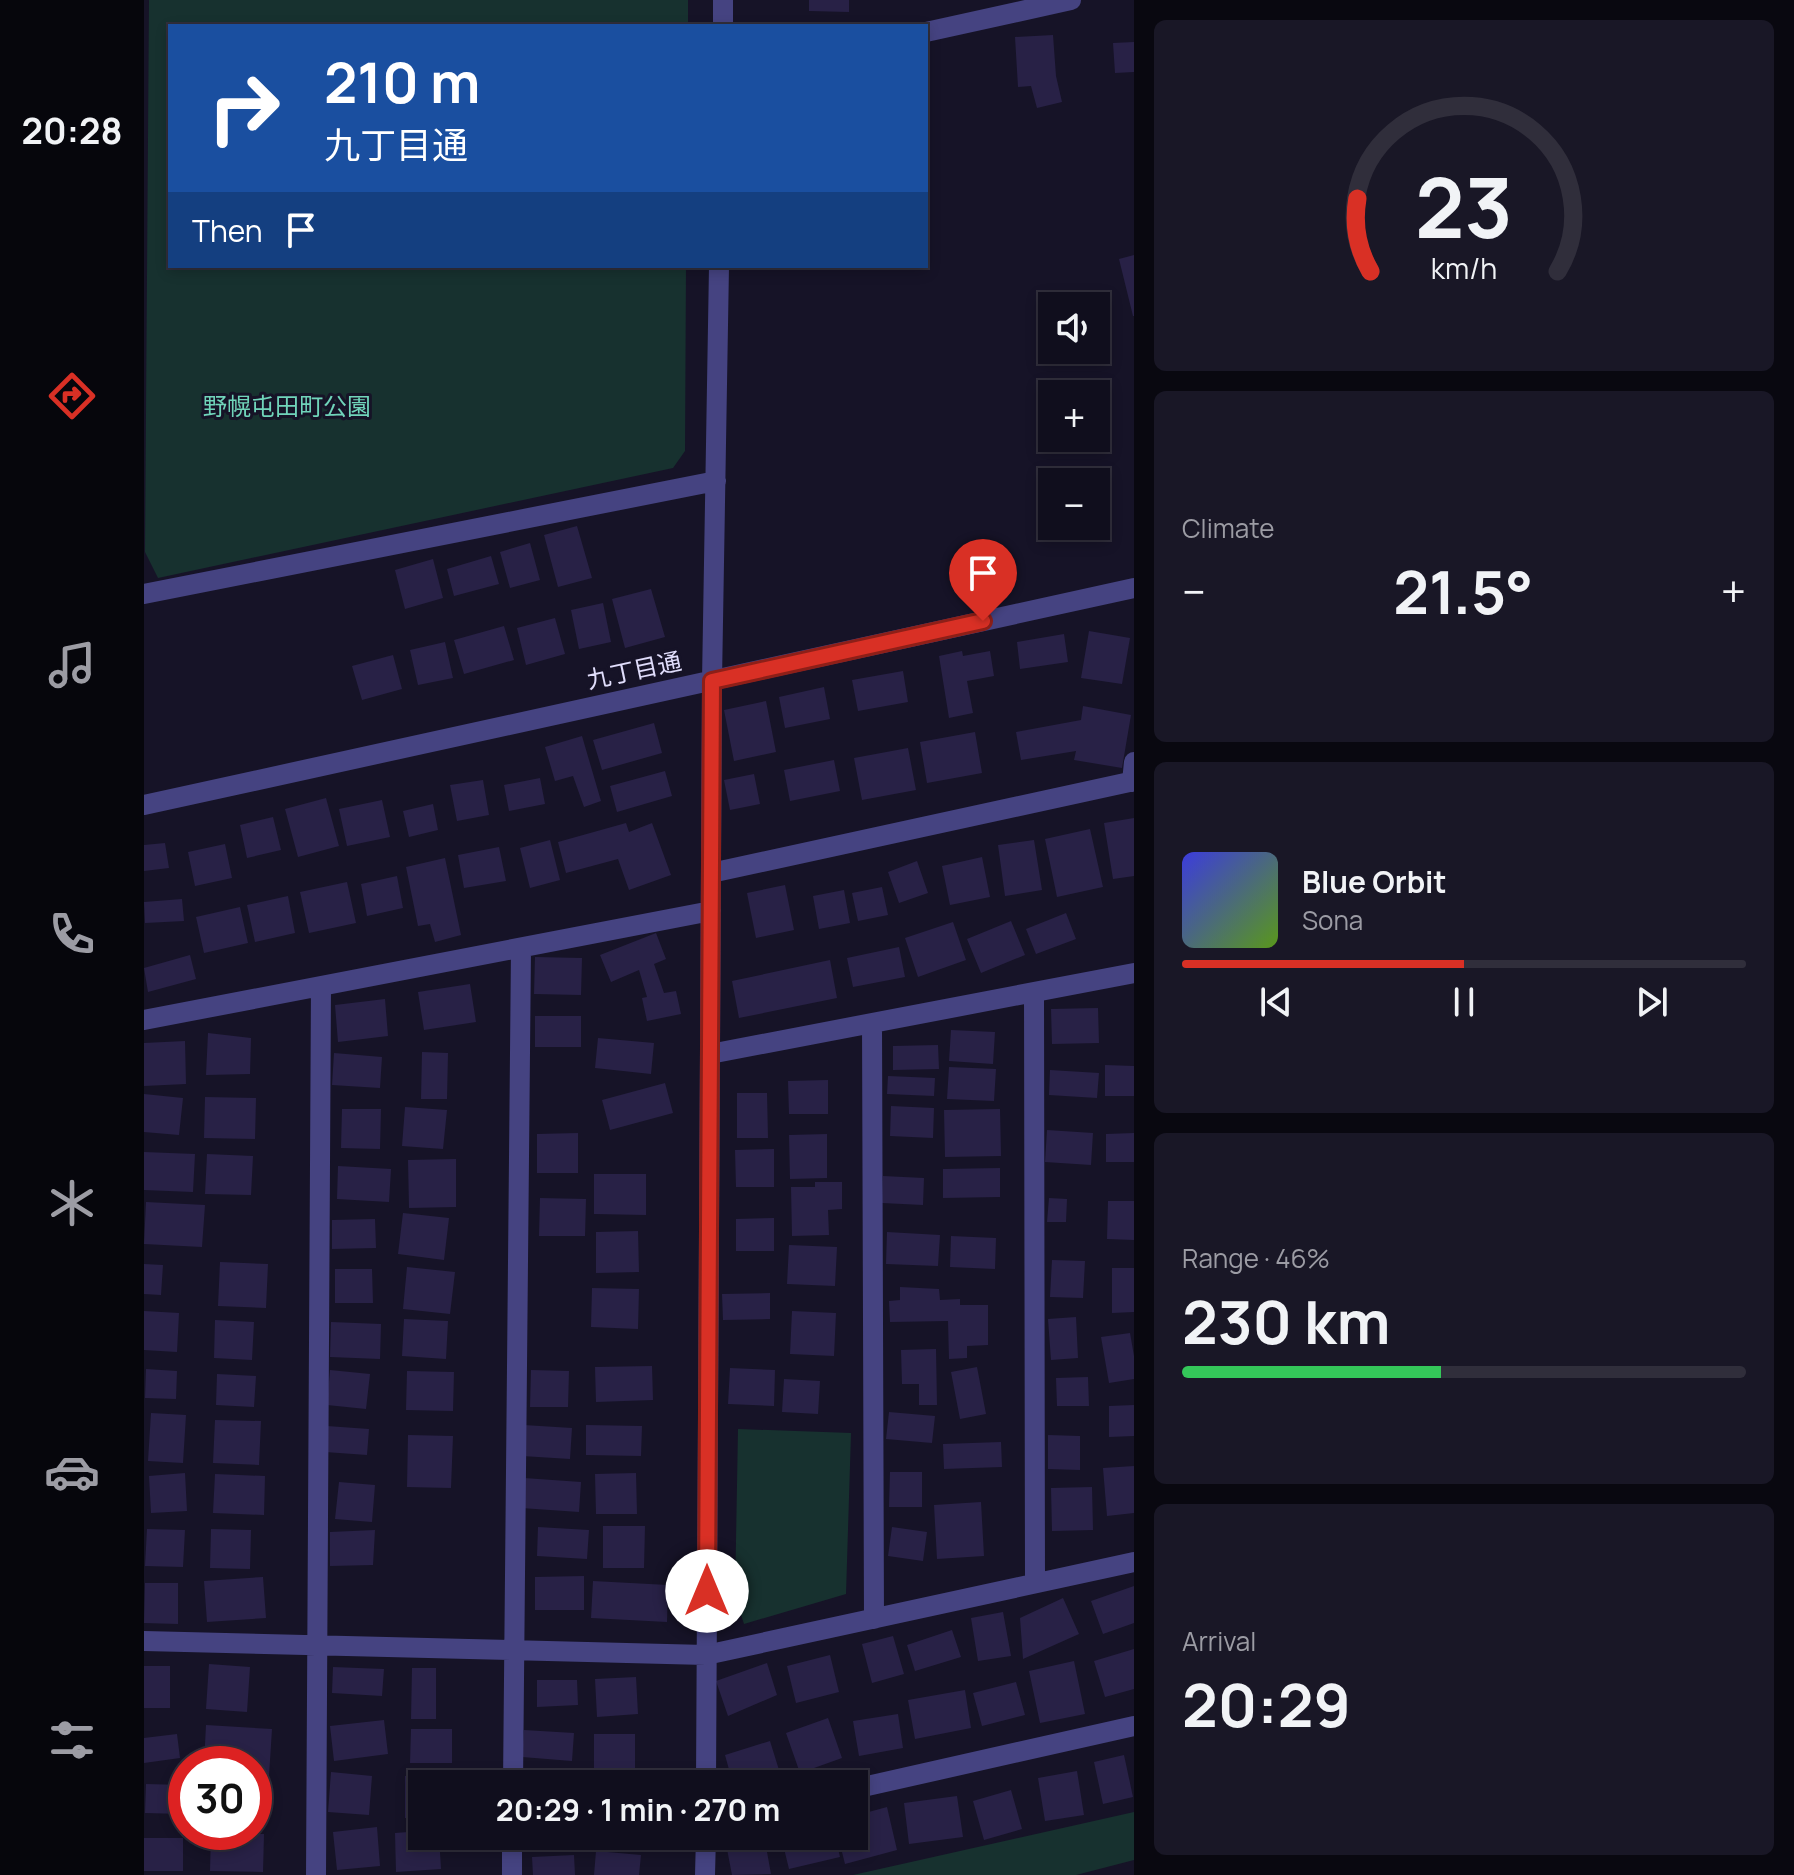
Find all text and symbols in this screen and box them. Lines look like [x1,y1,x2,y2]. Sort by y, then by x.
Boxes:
text: 210 m [324,43,480,120]
icon: right [192,56,296,160]
text: 20:28 [22,106,122,155]
text: 九丁目通 [324,120,468,169]
text: 23 [1415,148,1513,262]
icon: arrive [279,208,323,252]
text: Then [192,210,263,251]
text: km/h [1431,249,1497,288]
map controls [1038,292,1110,540]
button: sound [1038,292,1110,364]
icon: directions [44,368,100,424]
button: + [1038,380,1110,452]
park label: 野幌屯田町公園 [203,389,371,422]
button: − [1038,468,1110,540]
text: Climate [1182,510,1274,546]
pin [949,539,1017,621]
text: 21.5° [1393,550,1533,632]
icon: arrive [961,551,1005,595]
text: − [1182,561,1206,621]
text: + [1721,561,1746,621]
icon: music [44,637,100,693]
street label: 九丁目通 [583,643,684,696]
text: Blue Orbit [1302,861,1447,902]
text: Sona [1302,902,1363,938]
icon: phone [44,906,100,962]
icon: previous [1254,980,1298,1024]
icon: pause [1442,980,1486,1024]
icon: next [1630,980,1674,1024]
icon: climate [44,1175,100,1231]
text: Range · 46% [1182,1240,1330,1276]
text: 230 km [1182,1280,1390,1362]
icon: car [44,1444,100,1500]
position arrow [665,1549,749,1633]
text: Arrival [1182,1623,1256,1659]
text: 20:29 [1182,1663,1351,1745]
icon: filters [44,1712,100,1768]
speed limit sign: 30 [168,1746,272,1850]
text: 20:29 · 1 min · 270 m [496,1789,780,1830]

